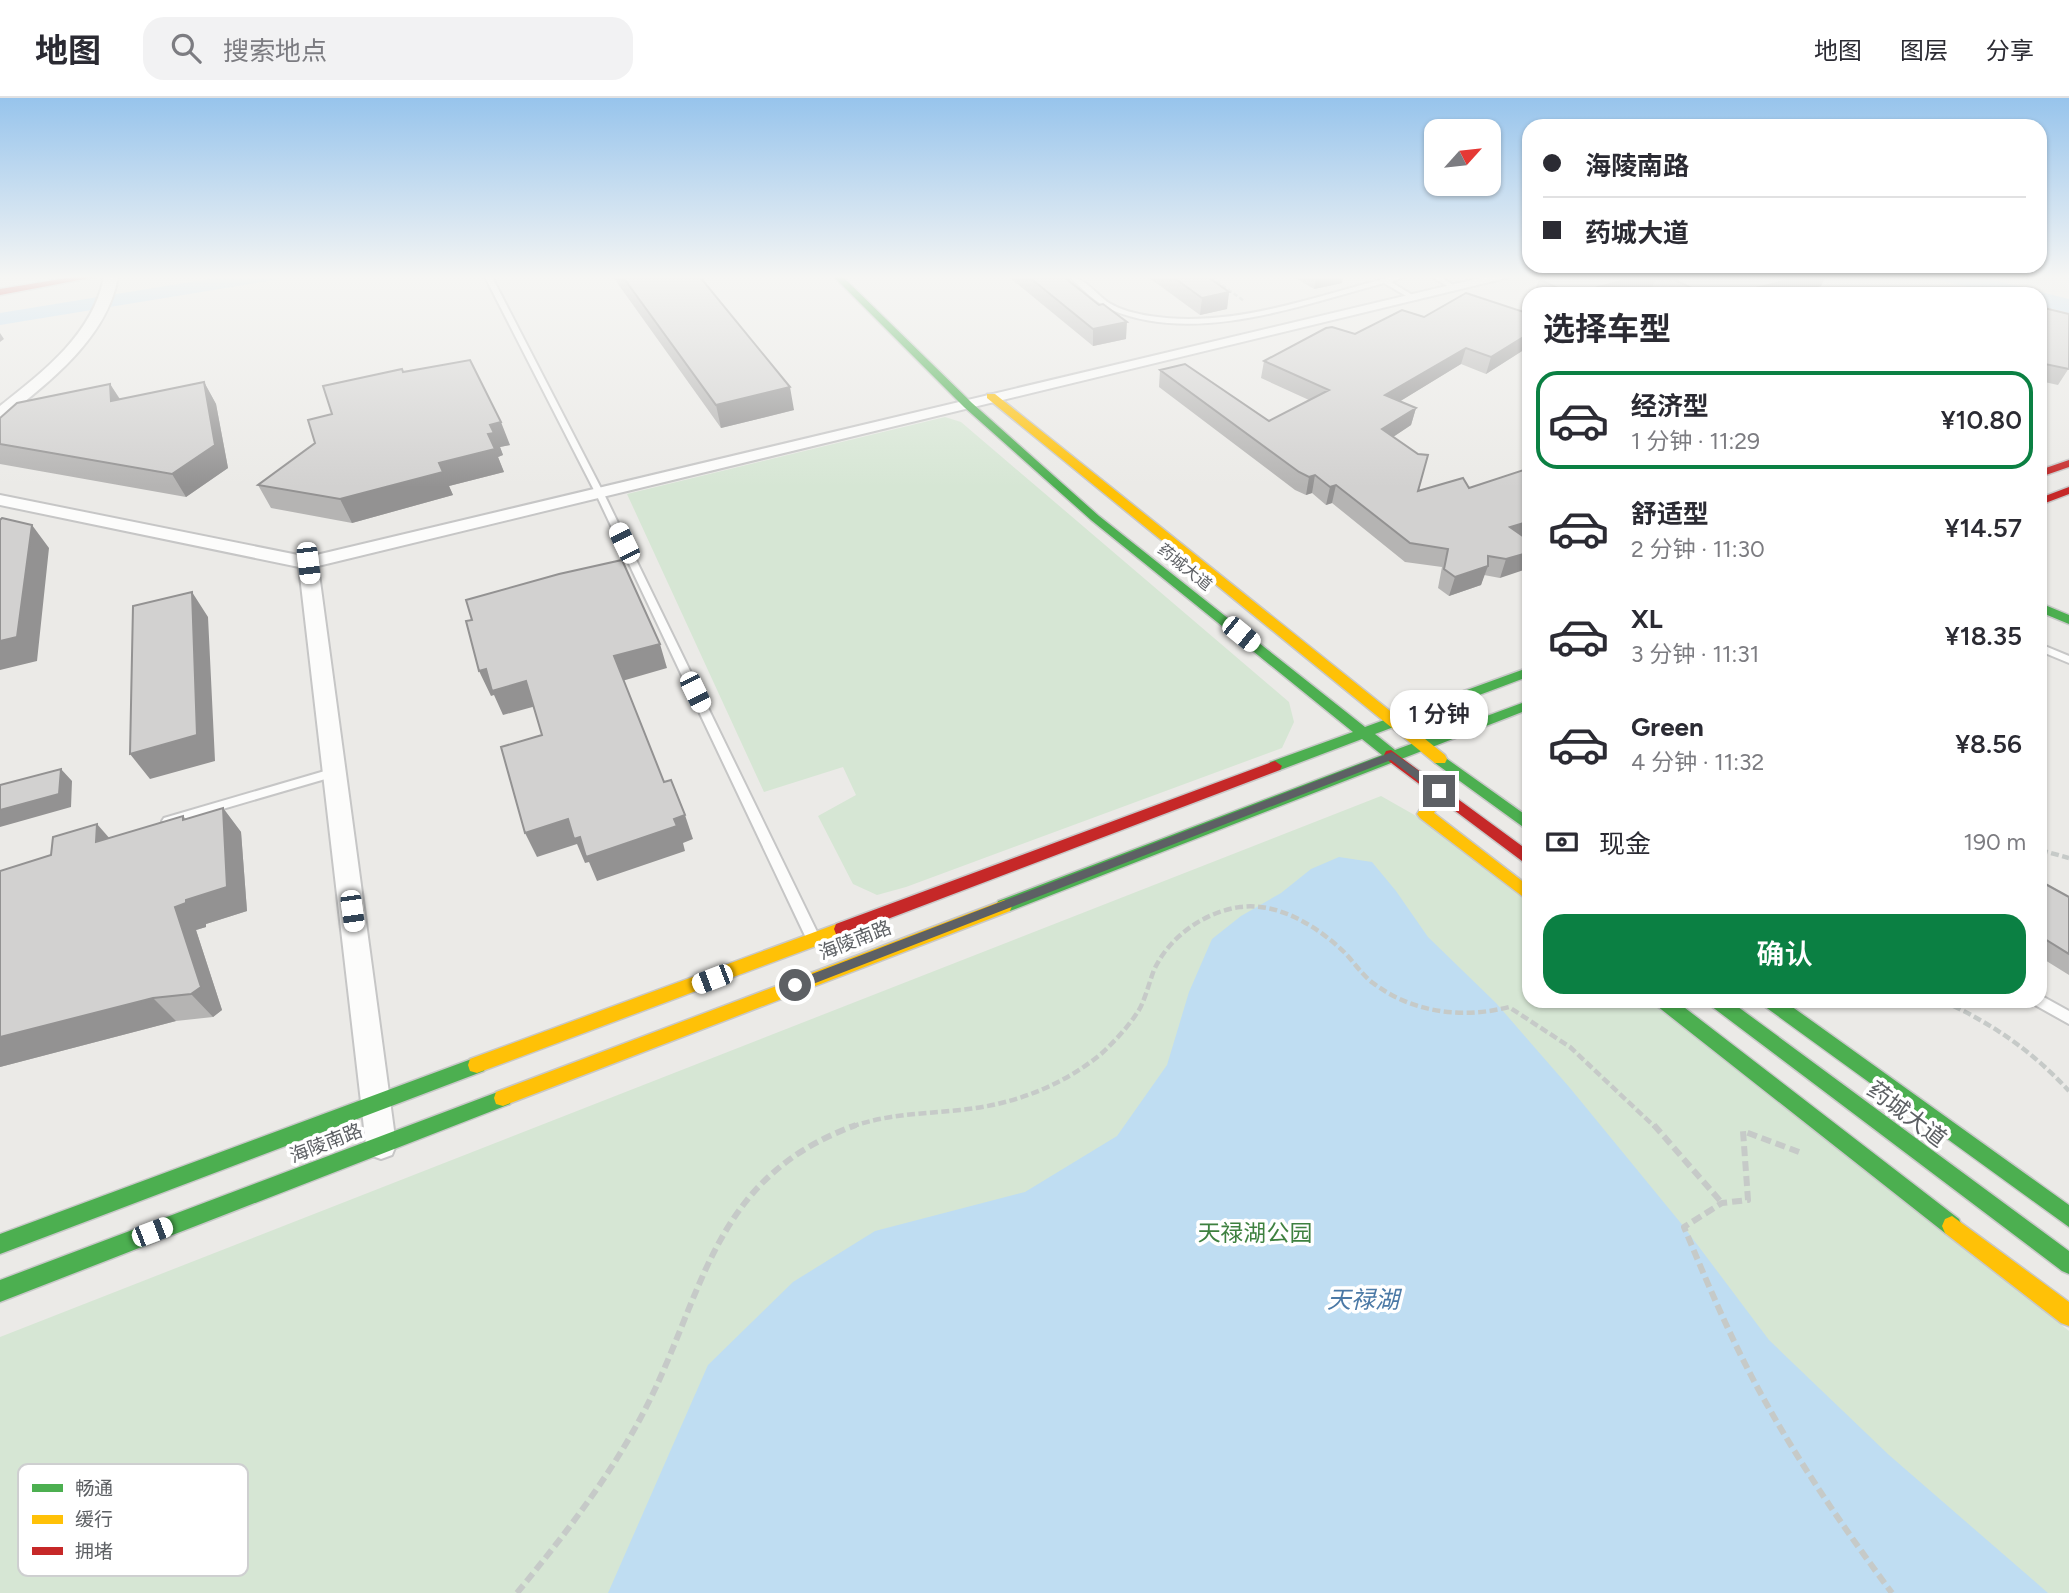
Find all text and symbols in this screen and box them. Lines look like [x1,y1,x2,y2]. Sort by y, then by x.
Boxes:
search box [143,17,633,80]
icon: search [167,29,205,67]
text: 地图 [35,31,101,70]
text: 搜索地点 [223,35,327,67]
text: 地图 [1814,36,1862,65]
text: 图层 [1900,36,1948,65]
text: 分享 [1986,36,2034,65]
north arrow [1424,119,1502,196]
map controls [1424,119,1501,196]
text: 海陵南路 [1585,150,1689,182]
text: 药城大道 [1585,217,1689,249]
text: 选择车型 [1543,310,1671,348]
icon: car [1547,389,1610,452]
text: 经济型 [1631,390,1709,422]
text: ¥10.80 [1941,404,2022,436]
text: 1 分钟 · 11:29 [1631,427,1760,455]
icon: car [1547,497,1610,560]
text: 舒适型 [1631,498,1709,530]
text: ¥14.57 [1945,512,2022,544]
car [606,520,643,566]
text: 2 分钟 · 11:30 [1631,535,1765,563]
street label: 药城大道 [1154,539,1216,595]
car [296,541,321,585]
text: XL [1631,603,1663,635]
icon: car [1547,605,1610,668]
car [1219,613,1264,655]
text: ¥18.35 [1945,620,2022,652]
text: 3 分钟 · 11:31 [1631,640,1759,668]
car [677,669,714,715]
callout: 1 分钟 [1390,690,1488,738]
text: 1 分钟 [1408,700,1470,728]
text: Green [1631,711,1704,743]
icon: car [1547,713,1610,776]
text: ¥8.56 [1955,728,2022,760]
text: 4 分钟 · 11:32 [1631,748,1764,776]
route end [1423,775,1455,807]
icon: cash [1543,823,1581,861]
text: 现金 [1599,828,1651,860]
text: 190 m [1963,828,2026,856]
car [339,889,366,933]
button: 确认 [1543,914,2026,994]
street label: 海陵南路 [815,916,895,964]
car [689,962,736,996]
route start [779,969,811,1001]
street label: 药城大道 [1862,1075,1952,1153]
street label: 海陵南路 [286,1119,366,1167]
car [129,1215,176,1249]
park label: 天禄湖公园 [1198,1219,1313,1247]
water label: 天禄湖 [1327,1285,1403,1314]
legend [18,1464,248,1576]
text: 畅通 [75,1477,113,1500]
text: 缓行 [75,1508,113,1531]
text: 拥堵 [75,1540,113,1563]

